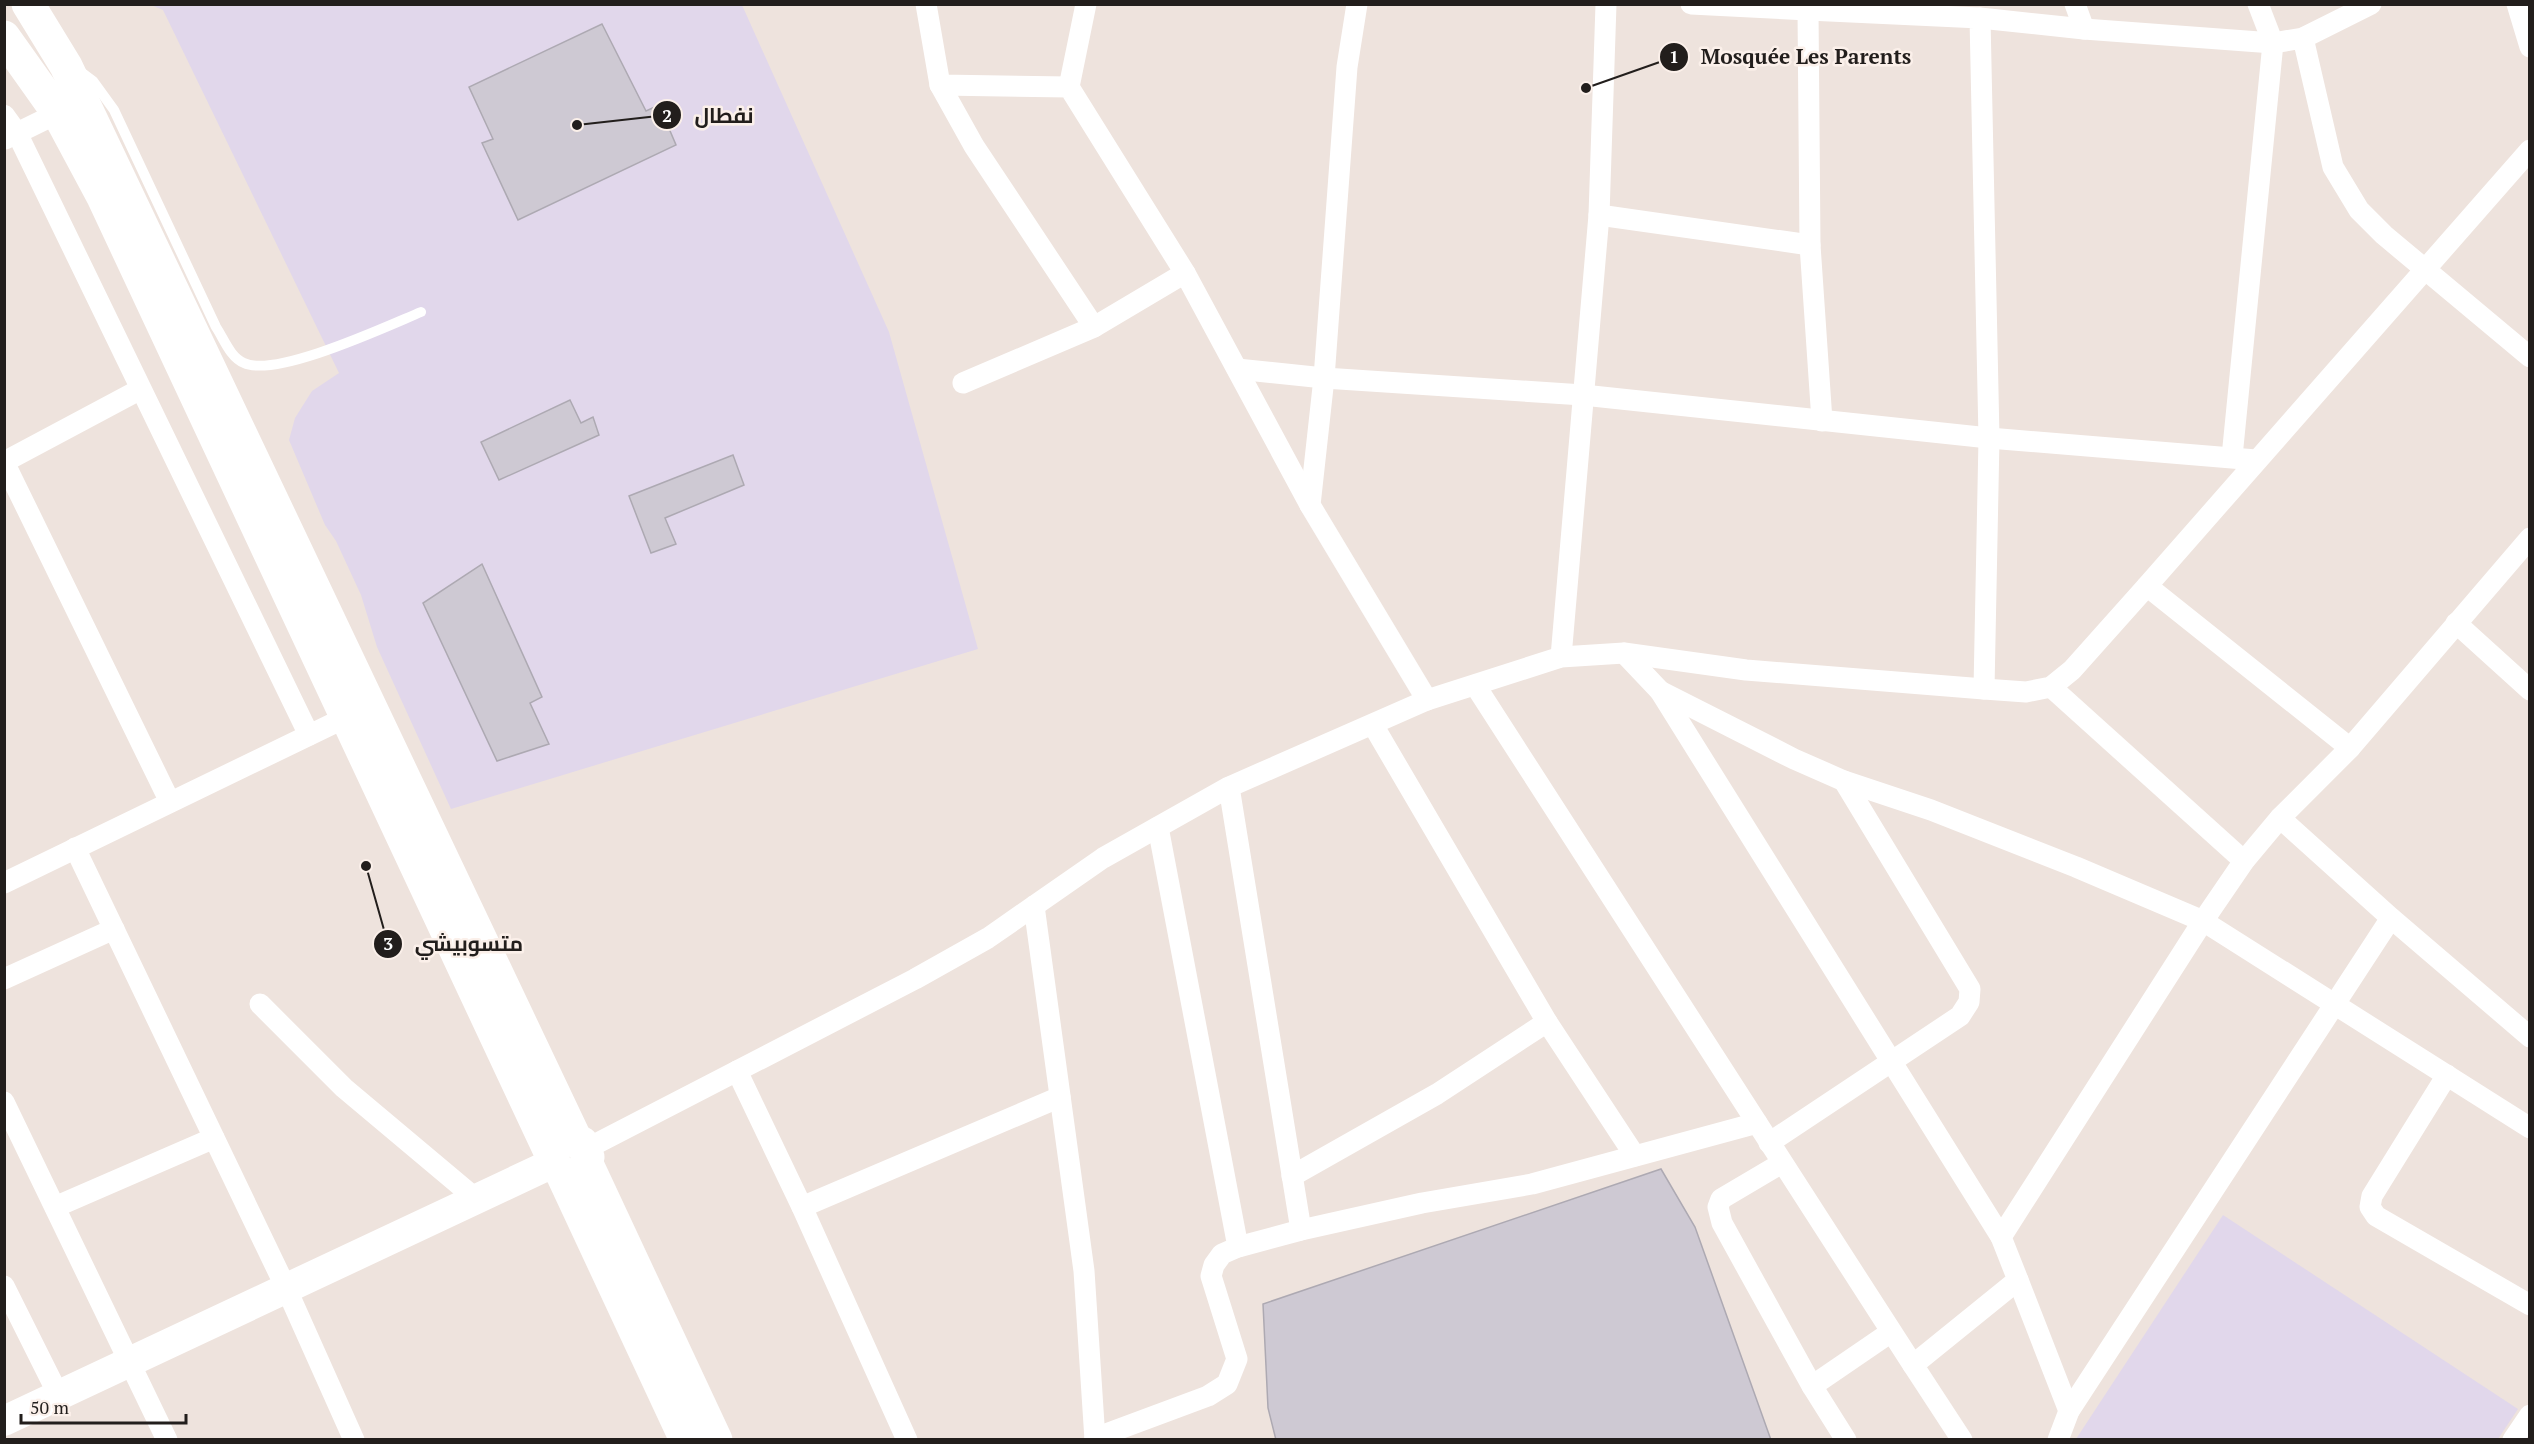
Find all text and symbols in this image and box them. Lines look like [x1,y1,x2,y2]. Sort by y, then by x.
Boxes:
callout: Mosquée Les Parents [1659,37,1924,76]
text: Mosquée Les Parents [1701,42,1911,70]
text: 1 [1669,44,1679,68]
callout: نفطال [652,96,765,135]
text: نفطال [694,101,754,129]
text: 2 [662,103,672,127]
callout: متسوبيشي [373,924,535,963]
text: متسوبيشي [415,929,523,960]
text: 3 [383,931,393,955]
scale bar [21,1387,186,1425]
text: 50 m [30,1395,70,1419]

